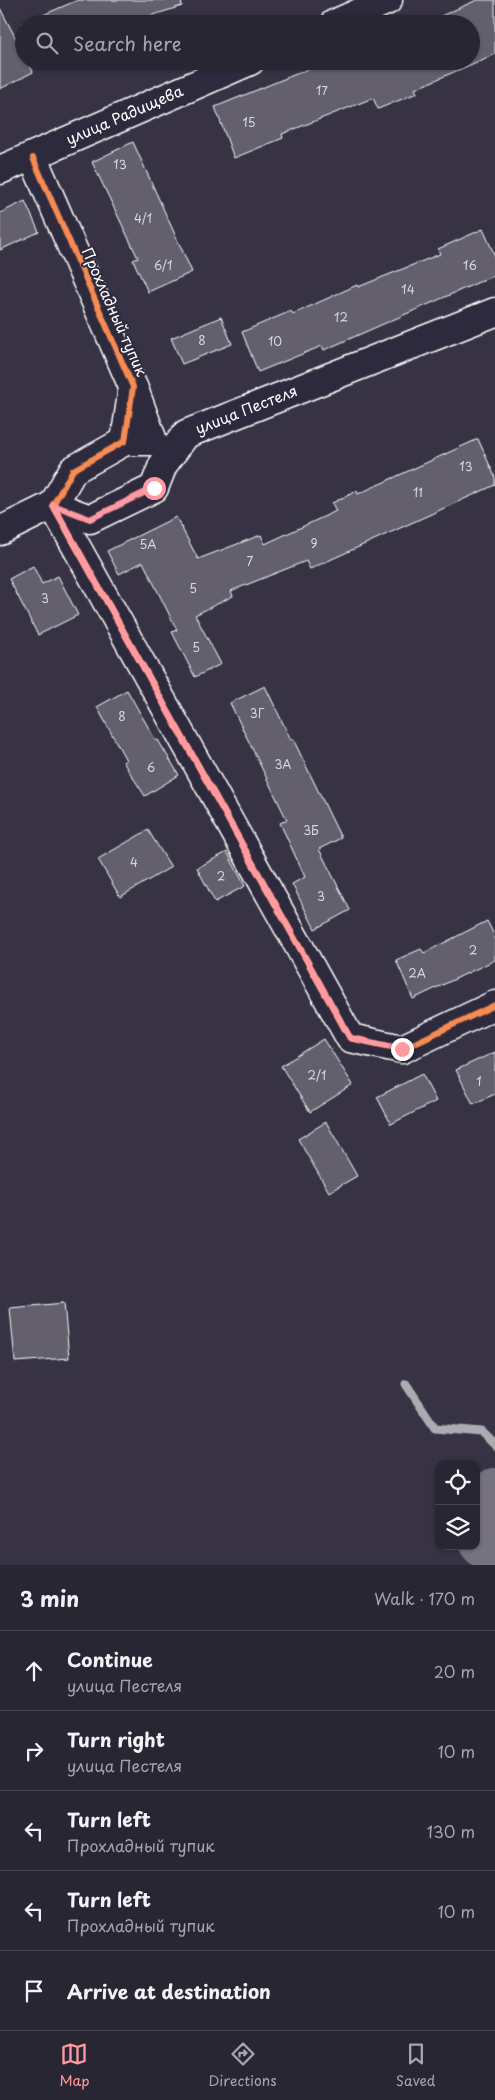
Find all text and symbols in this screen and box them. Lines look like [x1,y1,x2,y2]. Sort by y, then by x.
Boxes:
search box [15,15,480,70]
icon: search [33,29,61,57]
text: Search here [73,29,182,57]
street label: улица Радищева [62,78,187,150]
house number: 17 [316,81,328,99]
house number: 15 [242,113,256,131]
house number: 13 [113,155,127,173]
house number: 4/1 [134,209,152,227]
street label: Прохладный тупик [77,243,154,379]
house number: 6/1 [154,256,172,274]
house number: 16 [463,256,477,274]
house number: 14 [401,280,415,298]
house number: 12 [334,308,348,326]
house number: 8 [198,331,206,349]
house number: 10 [268,332,282,350]
street label: улица Пестеля [191,378,300,439]
house number: 13 [459,457,473,475]
route start [143,477,166,500]
house number: 11 [413,483,423,501]
house number: 9 [310,534,318,552]
house number: 5А [140,535,156,553]
house number: 7 [247,552,254,570]
house number: 5 [189,579,197,597]
house number: 3 [41,589,49,607]
house number: 5 [192,638,200,656]
house number: 3Г [250,704,265,722]
house number: 8 [118,707,126,725]
house number: 3А [274,755,292,773]
house number: 6 [147,758,155,776]
house number: 3Б [303,821,319,839]
house number: 4 [130,853,138,871]
house number: 2 [217,867,225,885]
house number: 3 [317,887,325,905]
house number: 2 [469,941,477,959]
house number: 2А [408,964,426,982]
route end [391,1038,414,1061]
house number: 2/1 [308,1066,326,1084]
house number: 1 [476,1072,482,1090]
map controls [435,1460,480,1550]
button: locate [435,1460,480,1505]
button: layers [435,1505,480,1550]
text: 3 min [20,1582,79,1614]
text: Walk · 170 m [374,1586,475,1610]
text: Continue [67,1645,153,1673]
icon: ahead [20,1657,48,1685]
text: 20 m [434,1659,475,1683]
text: улица Пестеля [67,1673,182,1697]
text: Turn right [67,1725,165,1753]
icon: right [20,1737,48,1765]
text: 10 m [438,1739,475,1763]
text: улица Пестеля [67,1753,182,1777]
text: Turn left [67,1805,151,1833]
icon: left [20,1817,48,1845]
text: 130 m [427,1819,475,1843]
text: Прохладный тупик [67,1833,215,1857]
text: Turn left [67,1885,151,1913]
icon: left [20,1897,48,1925]
text: 10 m [438,1899,475,1923]
text: Прохладный тупик [67,1913,215,1937]
icon: arrive [20,1977,48,2005]
text: Arrive at destination [67,1977,271,2005]
tab: Map [60,2040,89,2091]
tab: Directions [209,2040,277,2091]
tab: Saved [396,2040,435,2091]

